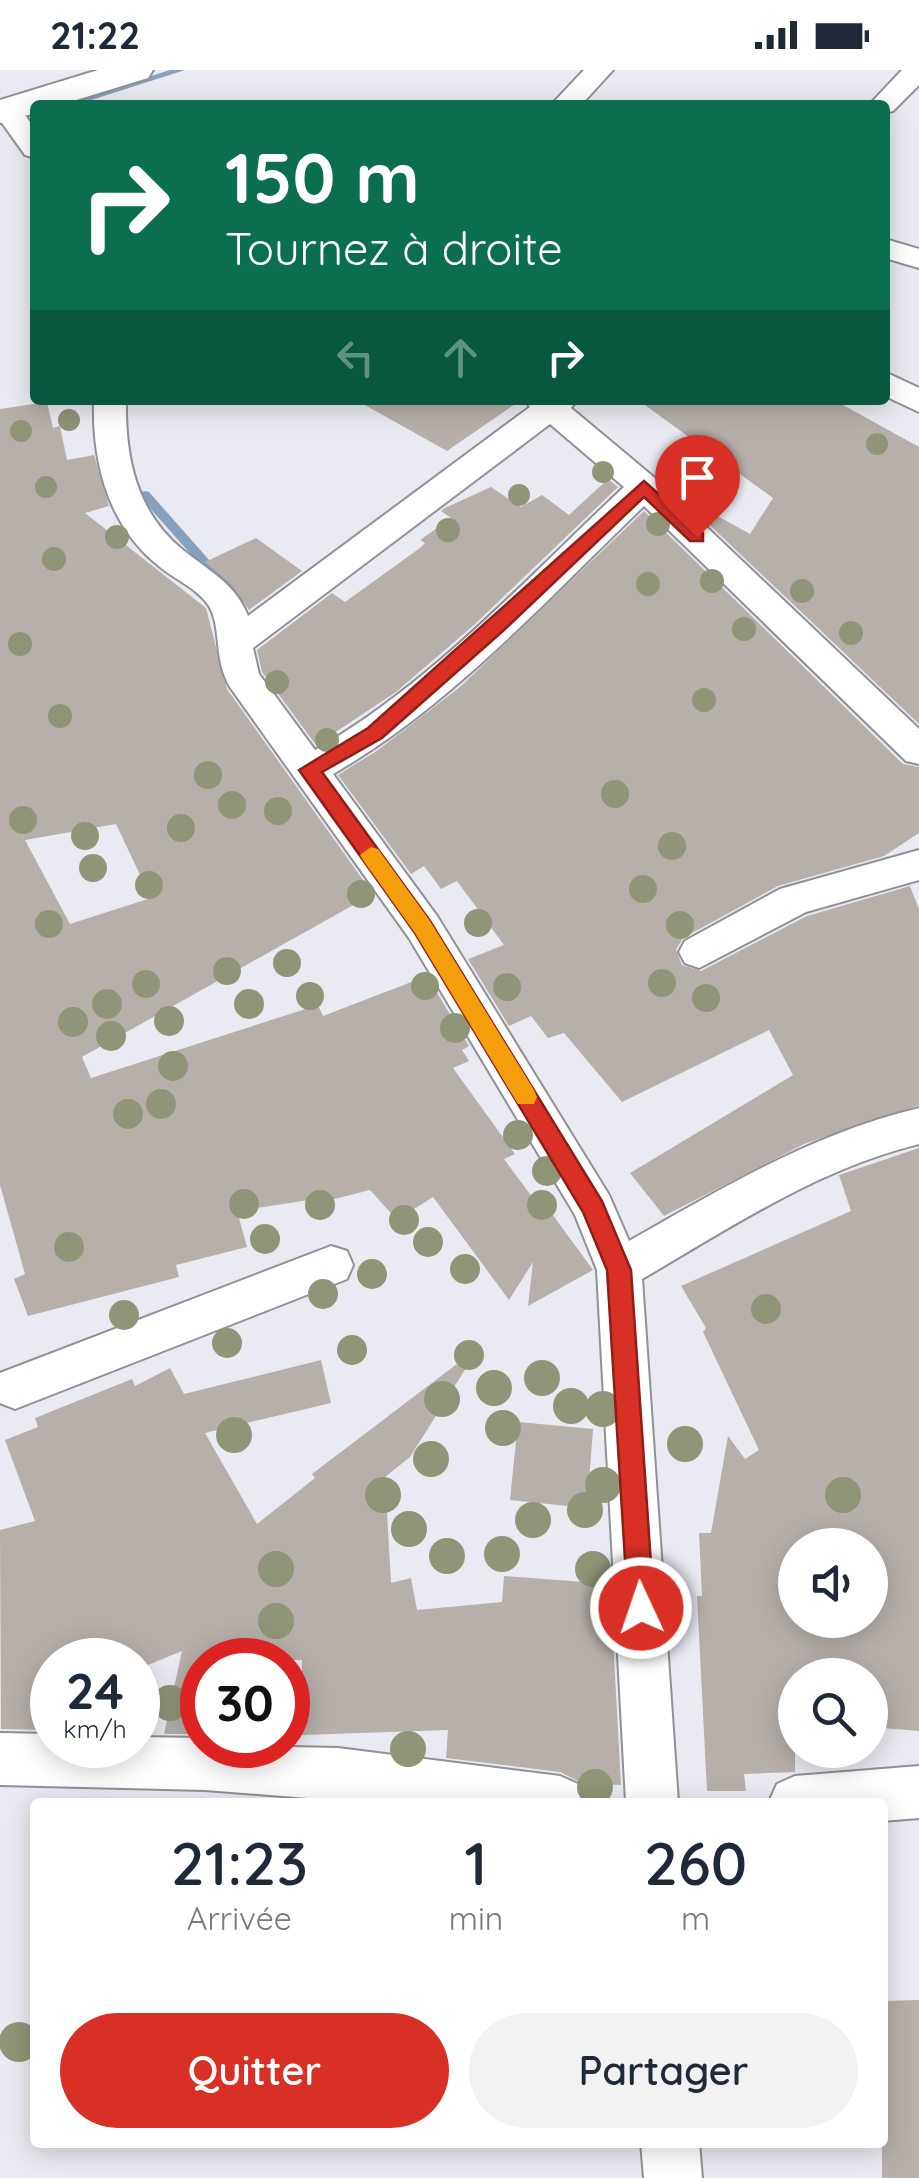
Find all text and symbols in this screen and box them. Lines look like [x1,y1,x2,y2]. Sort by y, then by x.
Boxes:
text: 21:22 [50,11,140,59]
text: 150 m [225,133,420,221]
icon: right [60,140,190,270]
text: Tournez à droite [225,220,563,276]
icon: left [328,330,383,385]
icon: ahead [433,330,488,385]
icon: right [538,330,593,385]
pin [655,435,740,538]
icon: arrive [670,450,725,505]
map controls [778,1528,888,1768]
button: sound [778,1528,888,1638]
position arrow [589,1556,693,1660]
speed limit sign: 30 [180,1638,310,1768]
button: search [778,1658,888,1768]
text: 24 [66,1659,124,1722]
text: km/h [63,1713,127,1744]
text: 21:23 [171,1825,308,1900]
text: 1 [465,1825,488,1900]
text: 260 [644,1825,747,1900]
text: Arrivée [187,1898,292,1938]
text: min [449,1898,503,1938]
text: m [681,1898,710,1938]
button: Quitter [60,2013,449,2128]
button: Partager [469,2013,858,2128]

